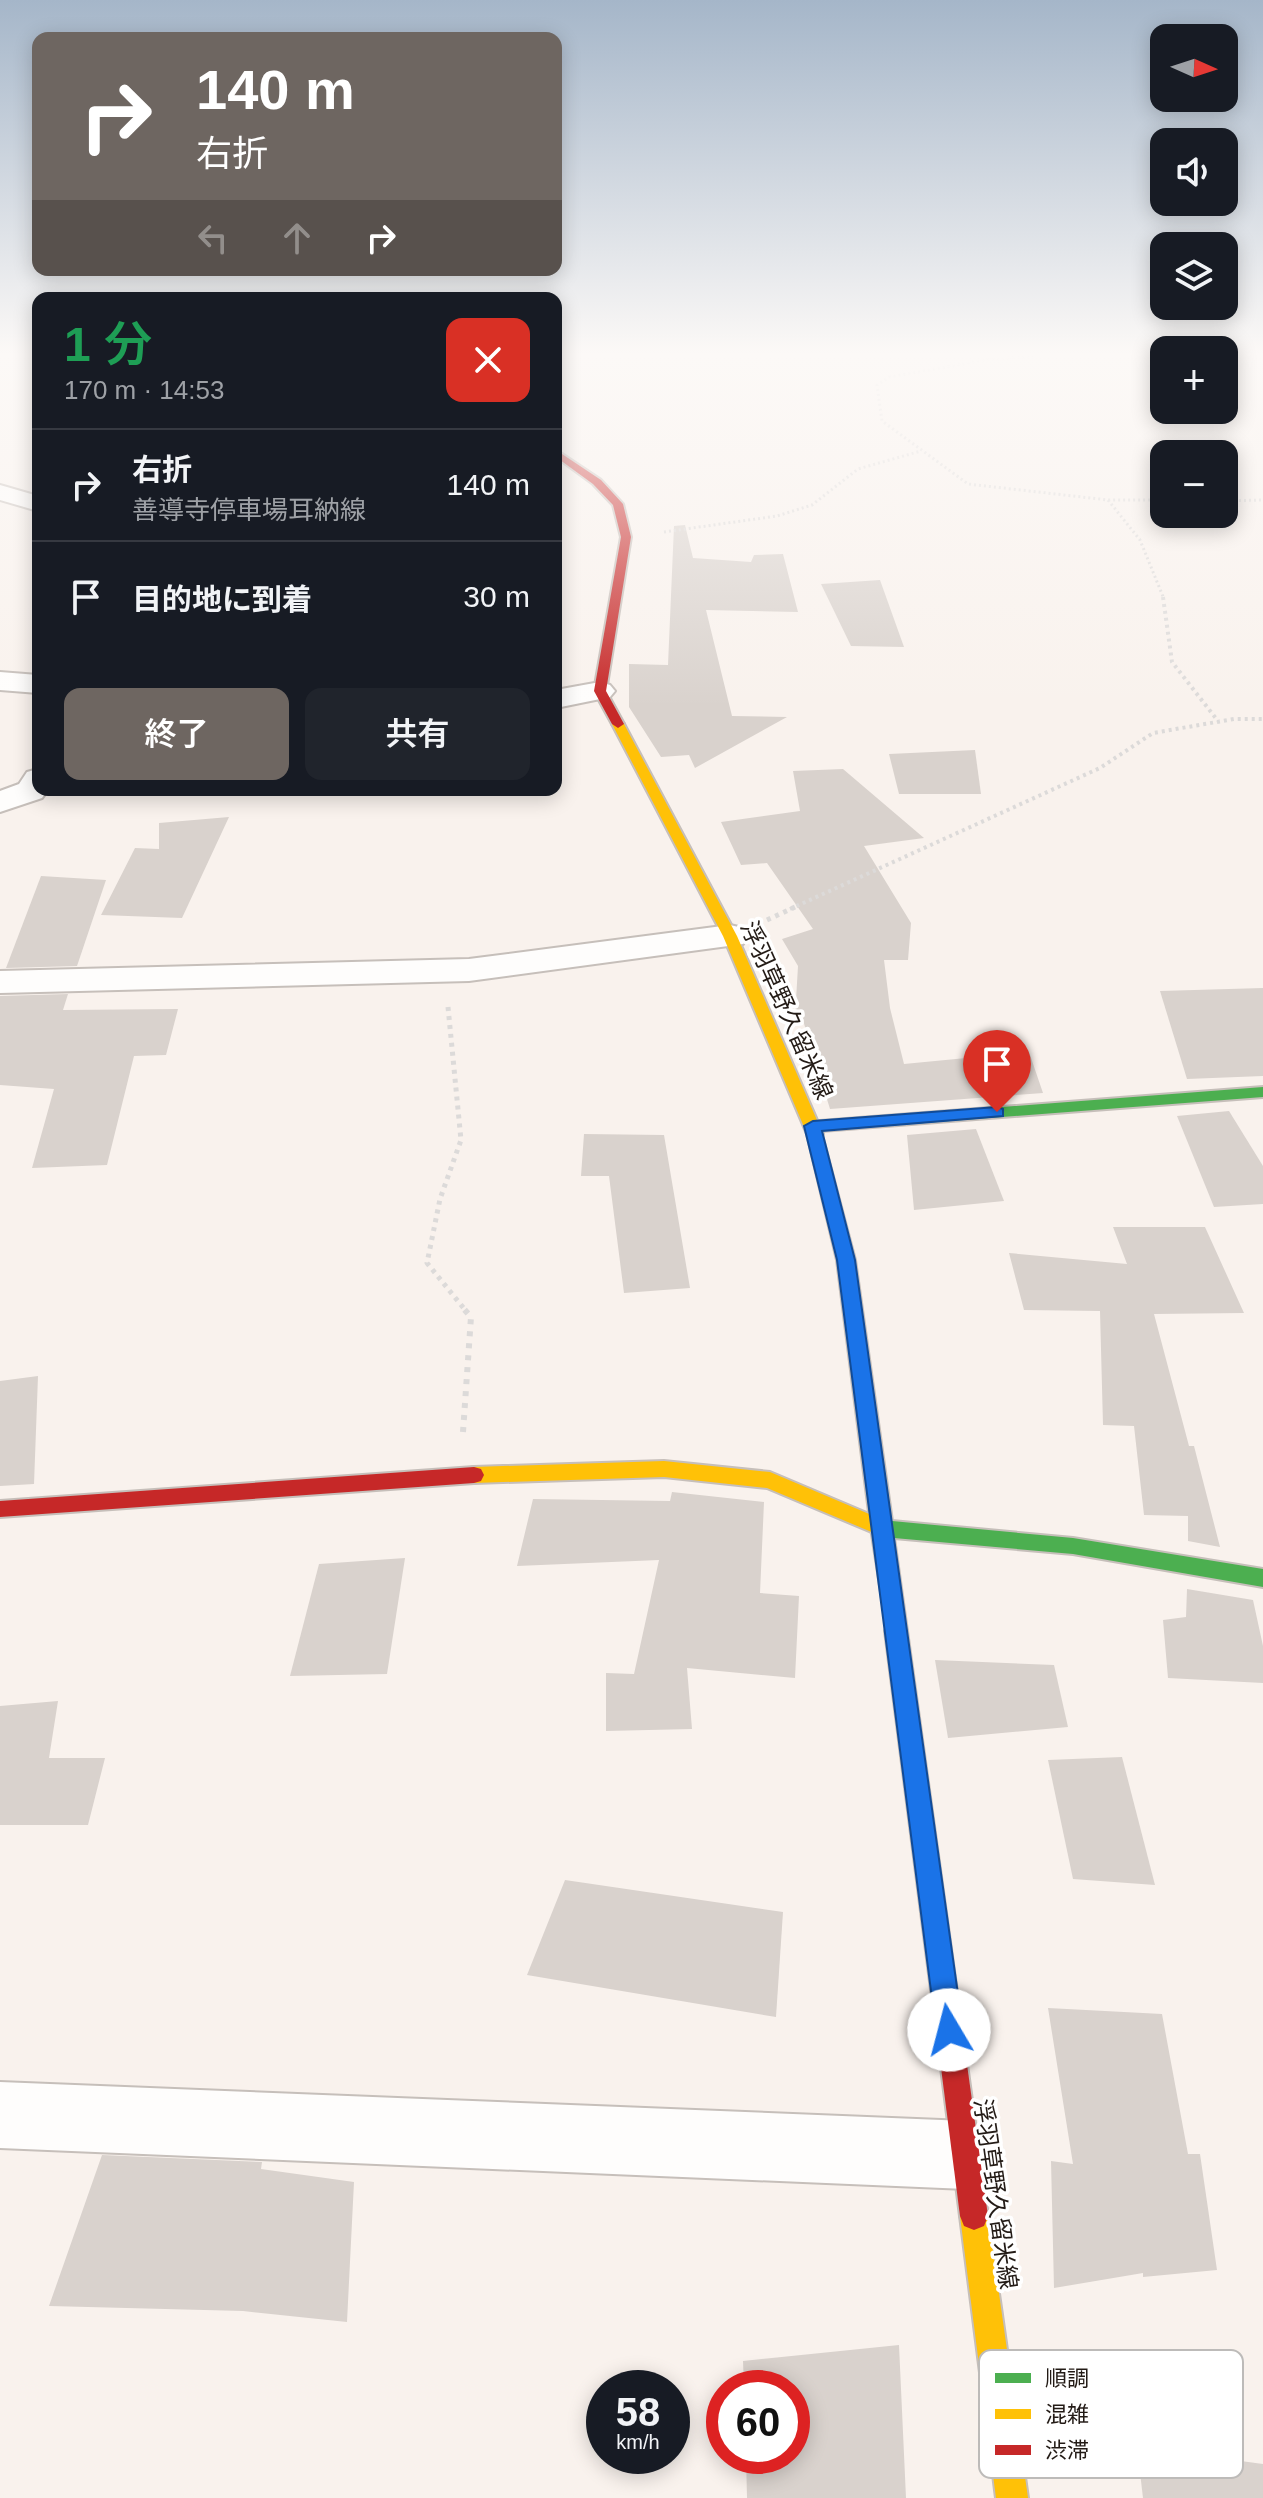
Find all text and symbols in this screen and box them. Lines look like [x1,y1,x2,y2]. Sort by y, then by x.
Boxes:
north arrow [1150,24,1238,112]
map controls [1150,24,1238,528]
text: 140 m [196,58,355,121]
icon: right [64,64,168,168]
button: sound [1150,128,1238,216]
text: 右折 [196,133,268,174]
icon: left [191,216,235,260]
icon: ahead [275,216,319,260]
icon: right [359,216,403,260]
button: layers [1150,232,1238,320]
text: 1 分 [64,318,152,371]
button: close [446,318,530,402]
button: + [1150,336,1238,424]
text: 170 m · 14:53 [64,375,224,405]
button: − [1150,440,1238,528]
text: 右折 [132,453,192,486]
icon: right [64,463,108,507]
text: 140 m [447,468,530,501]
text: 善導寺停車場耳納線 [132,495,366,525]
icon: arrive [64,575,108,619]
text: 30 m [463,580,530,613]
text: 目的地に到着 [132,583,312,616]
button: 終了 [64,688,289,780]
button: 共有 [305,688,530,780]
street label: 浮羽草野久留米線 [736,917,838,1103]
pin [963,1030,1031,1112]
icon: arrive [975,1042,1019,1086]
position arrow [907,1988,991,2072]
street label: 浮羽草野久留米線 [969,2097,1023,2291]
legend [979,2350,1243,2478]
text: 順調 [1045,2366,1089,2391]
speed limit sign: 60 [706,2370,810,2474]
text: 58 [616,2390,660,2434]
text: 混雑 [1045,2402,1089,2427]
text: km/h [616,2431,660,2453]
text: 渋滞 [1045,2438,1089,2463]

